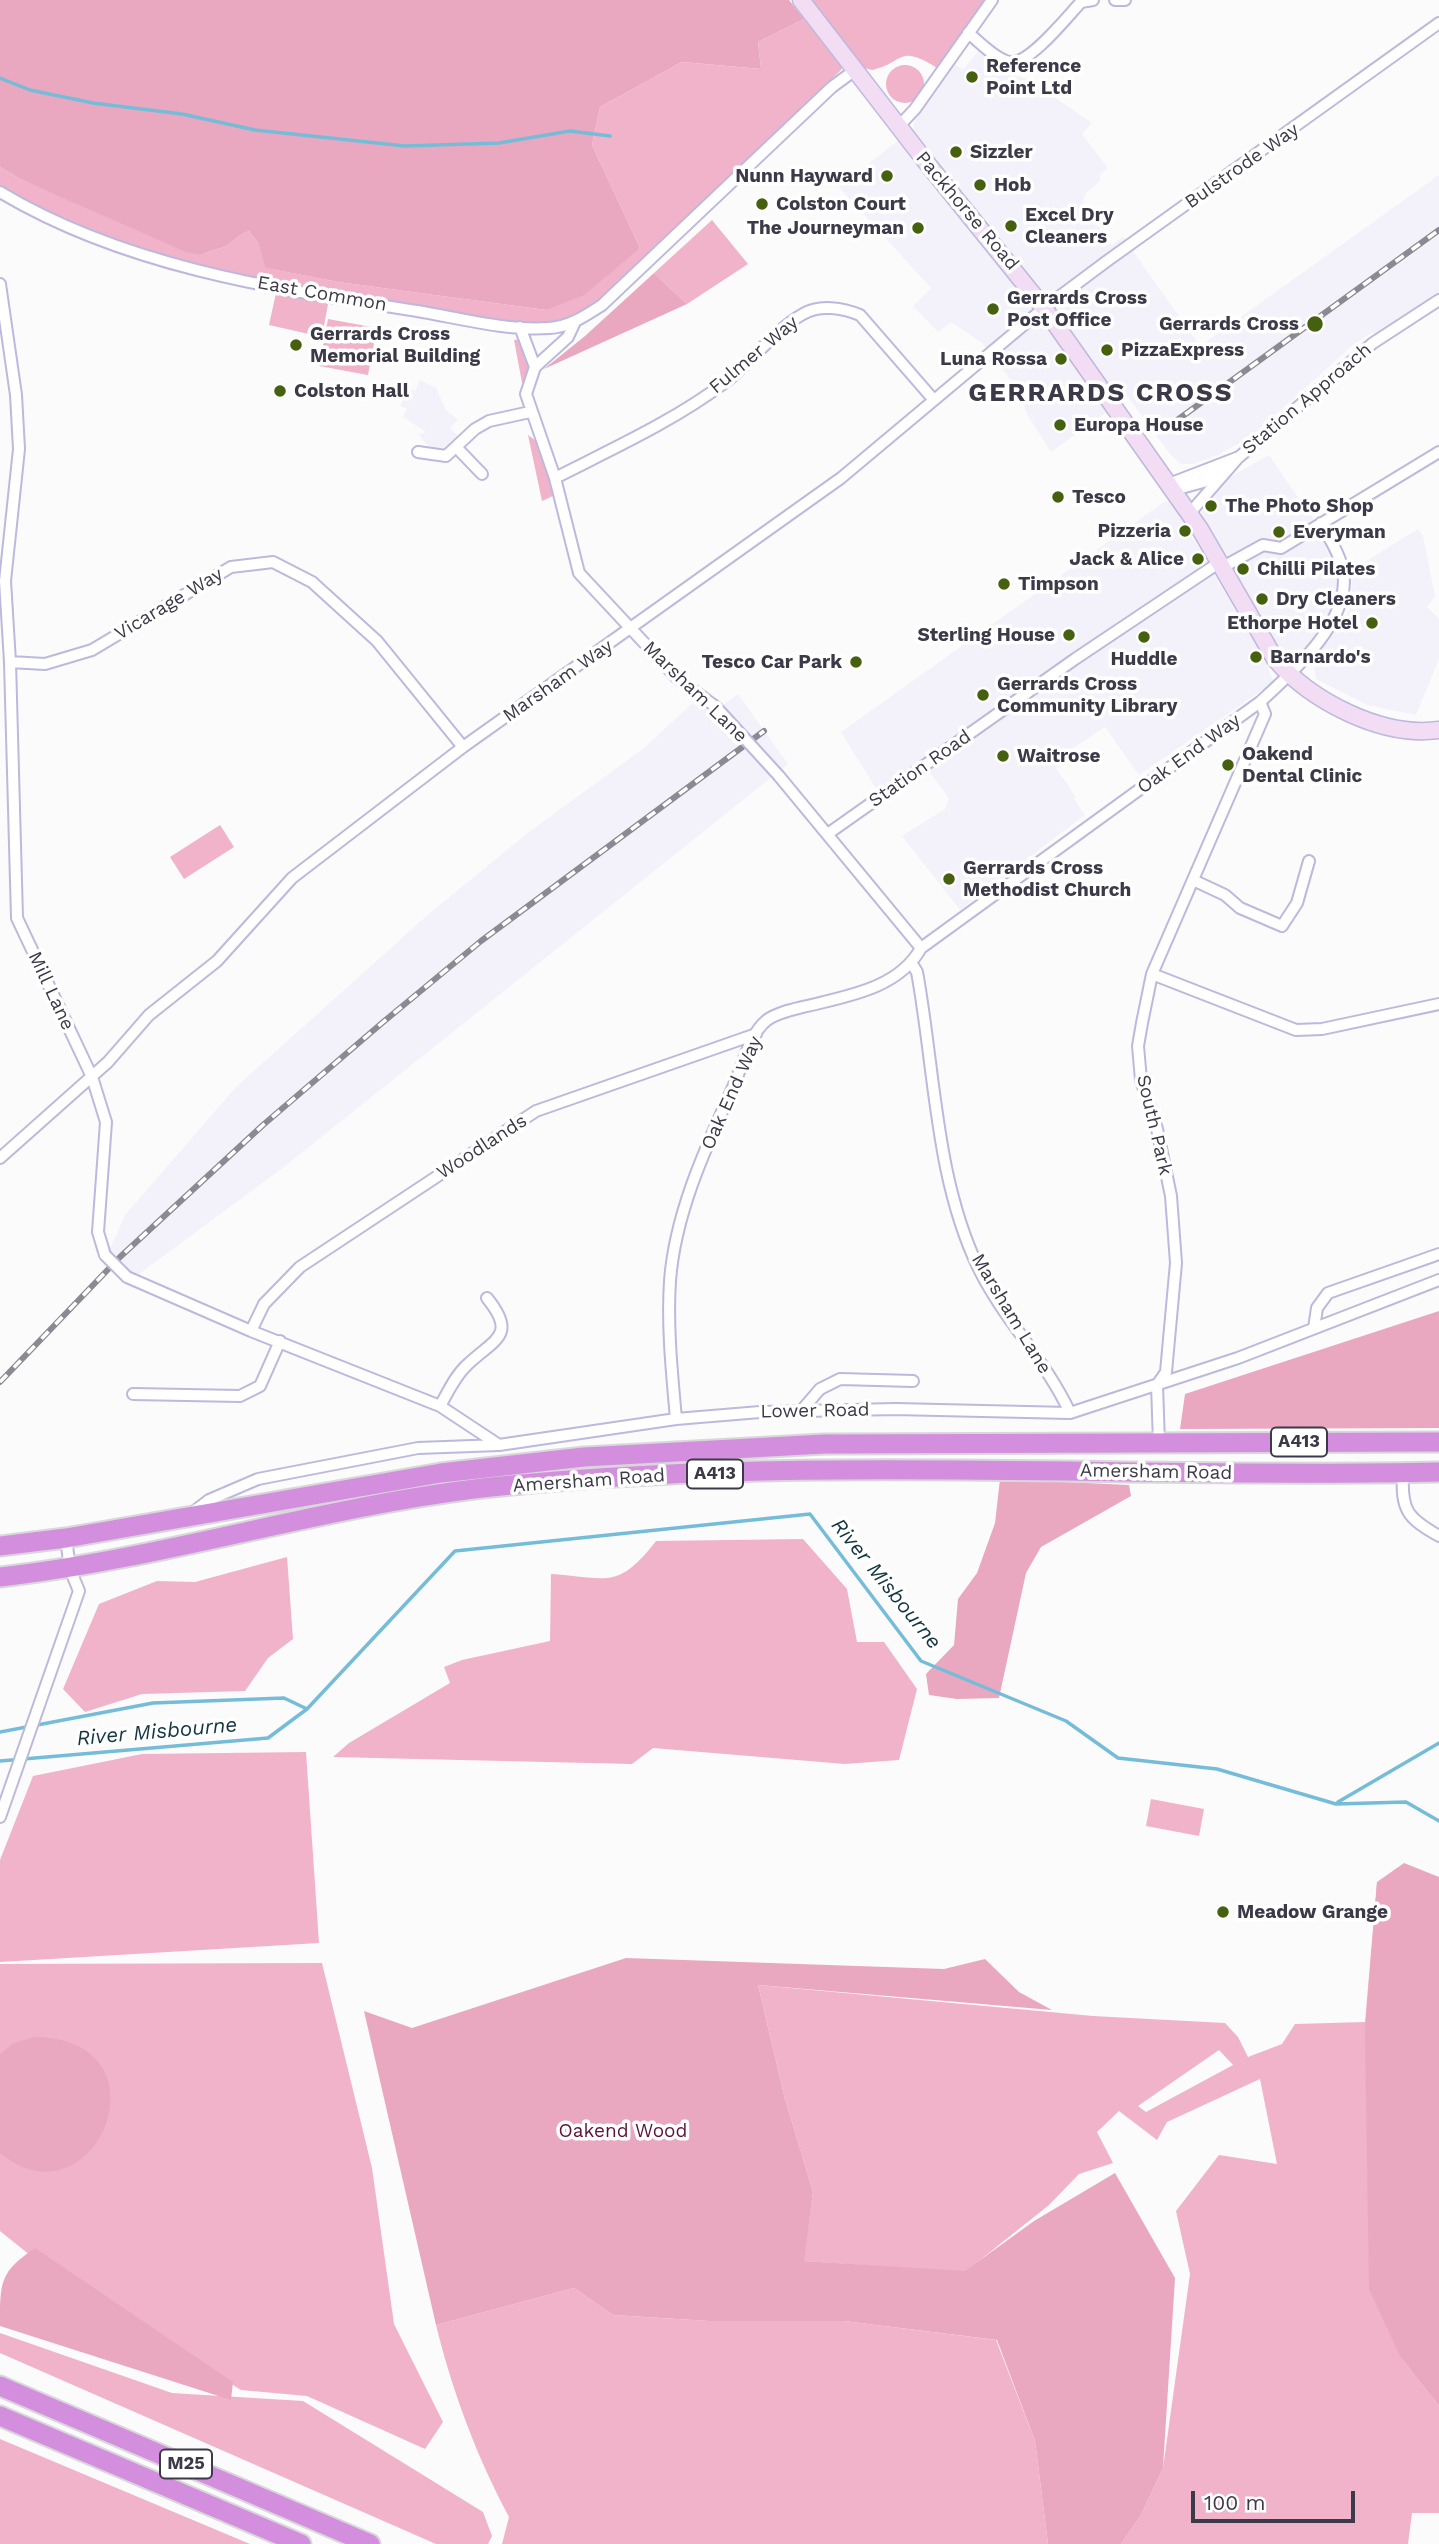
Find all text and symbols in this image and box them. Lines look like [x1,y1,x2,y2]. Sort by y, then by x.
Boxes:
place label: Reference Point Ltd [986,55,1081,99]
marker: Reference Point Ltd [964,69,980,85]
street label: Bulstrode Way [1181,118,1303,214]
place label: Sizzler [970,141,1033,163]
marker: Sizzler [948,144,964,160]
street label: Packhorse Road [911,147,1023,275]
place label: Nunn Hayward [735,165,873,187]
marker: Nunn Hayward [879,168,895,184]
place label: Hob [994,174,1031,196]
marker: Hob [972,177,988,193]
place label: Colston Court [776,193,906,215]
marker: Colston Court [754,196,770,212]
place label: Excel Dry Cleaners [1025,204,1114,248]
place label: The Journeyman [747,217,904,239]
marker: Excel Dry Cleaners [1003,218,1019,234]
marker: The Journeyman [910,220,926,236]
street label: East Common [255,271,389,317]
place label: Gerrards Cross Post Office [1007,287,1147,331]
marker: Gerrards Cross Post Office [985,301,1001,317]
street label: Fulmer Way [705,311,803,399]
place label: Gerrards Cross [1159,313,1299,335]
marker: Gerrards Cross [1305,314,1325,334]
place label: Gerrards Cross Memorial Building [310,323,480,367]
marker: Gerrards Cross Memorial Building [288,337,304,353]
street label: Station Approach [1238,338,1376,460]
place label: PizzaExpress [1121,339,1244,361]
marker: PizzaExpress [1099,342,1115,358]
place label: Luna Rossa [940,348,1047,370]
marker: Luna Rossa [1053,351,1069,367]
district label: GERRARDS CROSS [970,377,1232,409]
place label: Colston Hall [294,380,409,402]
marker: Colston Hall [272,383,288,399]
place label: Europa House [1074,414,1204,436]
marker: Europa House [1052,417,1068,433]
place label: Tesco [1072,486,1126,508]
marker: Tesco [1050,489,1066,505]
place label: The Photo Shop [1225,495,1374,517]
marker: The Photo Shop [1203,498,1219,514]
place label: Pizzeria [1098,520,1171,542]
place label: Everyman [1293,521,1386,543]
marker: Pizzeria [1177,523,1193,539]
marker: Everyman [1271,524,1287,540]
place label: Jack & Alice [1069,548,1184,570]
marker: Jack & Alice [1190,551,1206,567]
place label: Chilli Pilates [1257,558,1375,580]
marker: Chilli Pilates [1235,561,1251,577]
street label: Vicarage Way [111,563,227,645]
place label: Timpson [1018,573,1099,595]
marker: Timpson [996,576,1012,592]
place label: Dry Cleaners [1276,588,1396,610]
marker: Dry Cleaners [1254,591,1270,607]
place label: Ethorpe Hotel [1227,612,1358,634]
marker: Ethorpe Hotel [1364,615,1380,631]
place label: Sterling House [917,624,1055,646]
marker: Sterling House [1061,627,1077,643]
marker: Huddle [1136,629,1152,645]
street label: Marsham Way [499,635,617,727]
street label: Marsham Lane [638,637,752,747]
place label: Barnardo's [1270,646,1371,668]
place label: Huddle [1111,648,1177,670]
marker: Barnardo's [1248,649,1264,665]
place label: Tesco Car Park [701,651,842,673]
marker: Tesco Car Park [848,654,864,670]
place label: Gerrards Cross Community Library [997,673,1177,717]
marker: Gerrards Cross Community Library [975,687,991,703]
street label: Oak End Way [1133,709,1245,799]
street label: Station Road [864,725,976,813]
place label: Oakend Dental Clinic [1242,743,1362,787]
place label: Waitrose [1017,745,1101,767]
marker: Waitrose [995,748,1011,764]
marker: Oakend Dental Clinic [1220,757,1236,773]
place label: Gerrards Cross Methodist Church [963,857,1131,901]
marker: Gerrards Cross Methodist Church [941,871,957,887]
street label: Mill Lane [23,948,79,1034]
street label: Oak End Way [697,1033,767,1153]
street label: South Park [1131,1073,1177,1177]
street label: Woodlands [433,1110,531,1184]
street label: Marsham Lane [966,1250,1056,1378]
street label: Lower Road [760,1399,870,1423]
road number: A413 [1271,1428,1327,1456]
street label: Amersham Road [1080,1459,1232,1485]
road number: A413 [687,1460,743,1489]
street label: Amersham Road [512,1464,666,1498]
water label: River Misbourne [826,1514,946,1654]
water label: River Misbourne [76,1712,238,1752]
place label: Meadow Grange [1237,1901,1388,1923]
marker: Meadow Grange [1215,1904,1231,1920]
park label: Oakend Wood [559,2120,687,2142]
road number: M25 [160,2450,212,2478]
scale bar [1194,2478,1358,2522]
text: 100 m [1204,2490,1266,2515]

